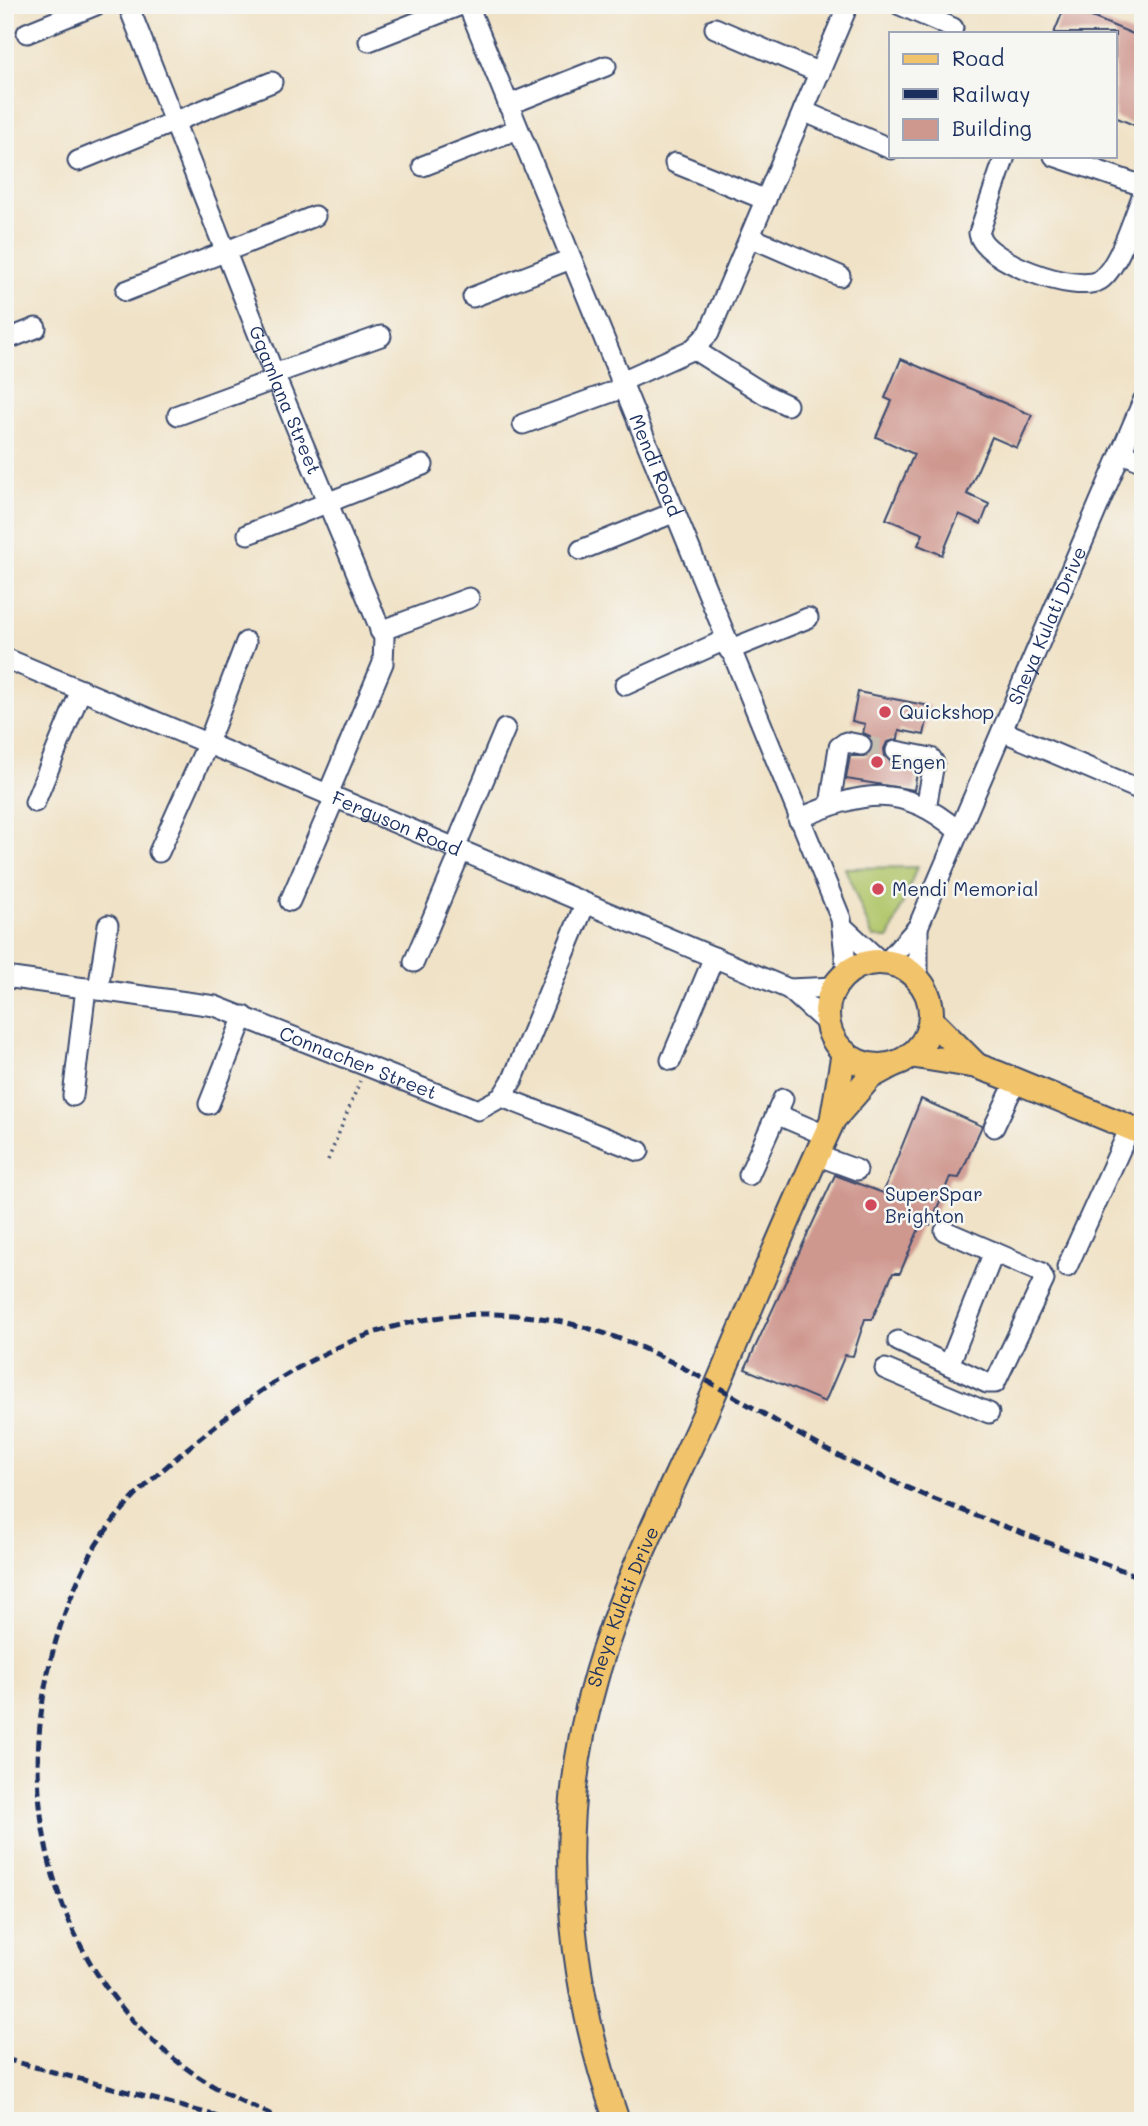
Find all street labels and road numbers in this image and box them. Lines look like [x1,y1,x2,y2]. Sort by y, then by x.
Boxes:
street label: Gqamlana Street [244,322,327,478]
street label: Mendi Road [624,410,688,520]
street label: Sheya Kulati Drive [1002,542,1091,709]
street label: Ferguson Road [328,785,465,861]
street label: Connacher Street [276,1020,441,1105]
street label: Sheya Kulati Drive [581,1522,664,1690]

